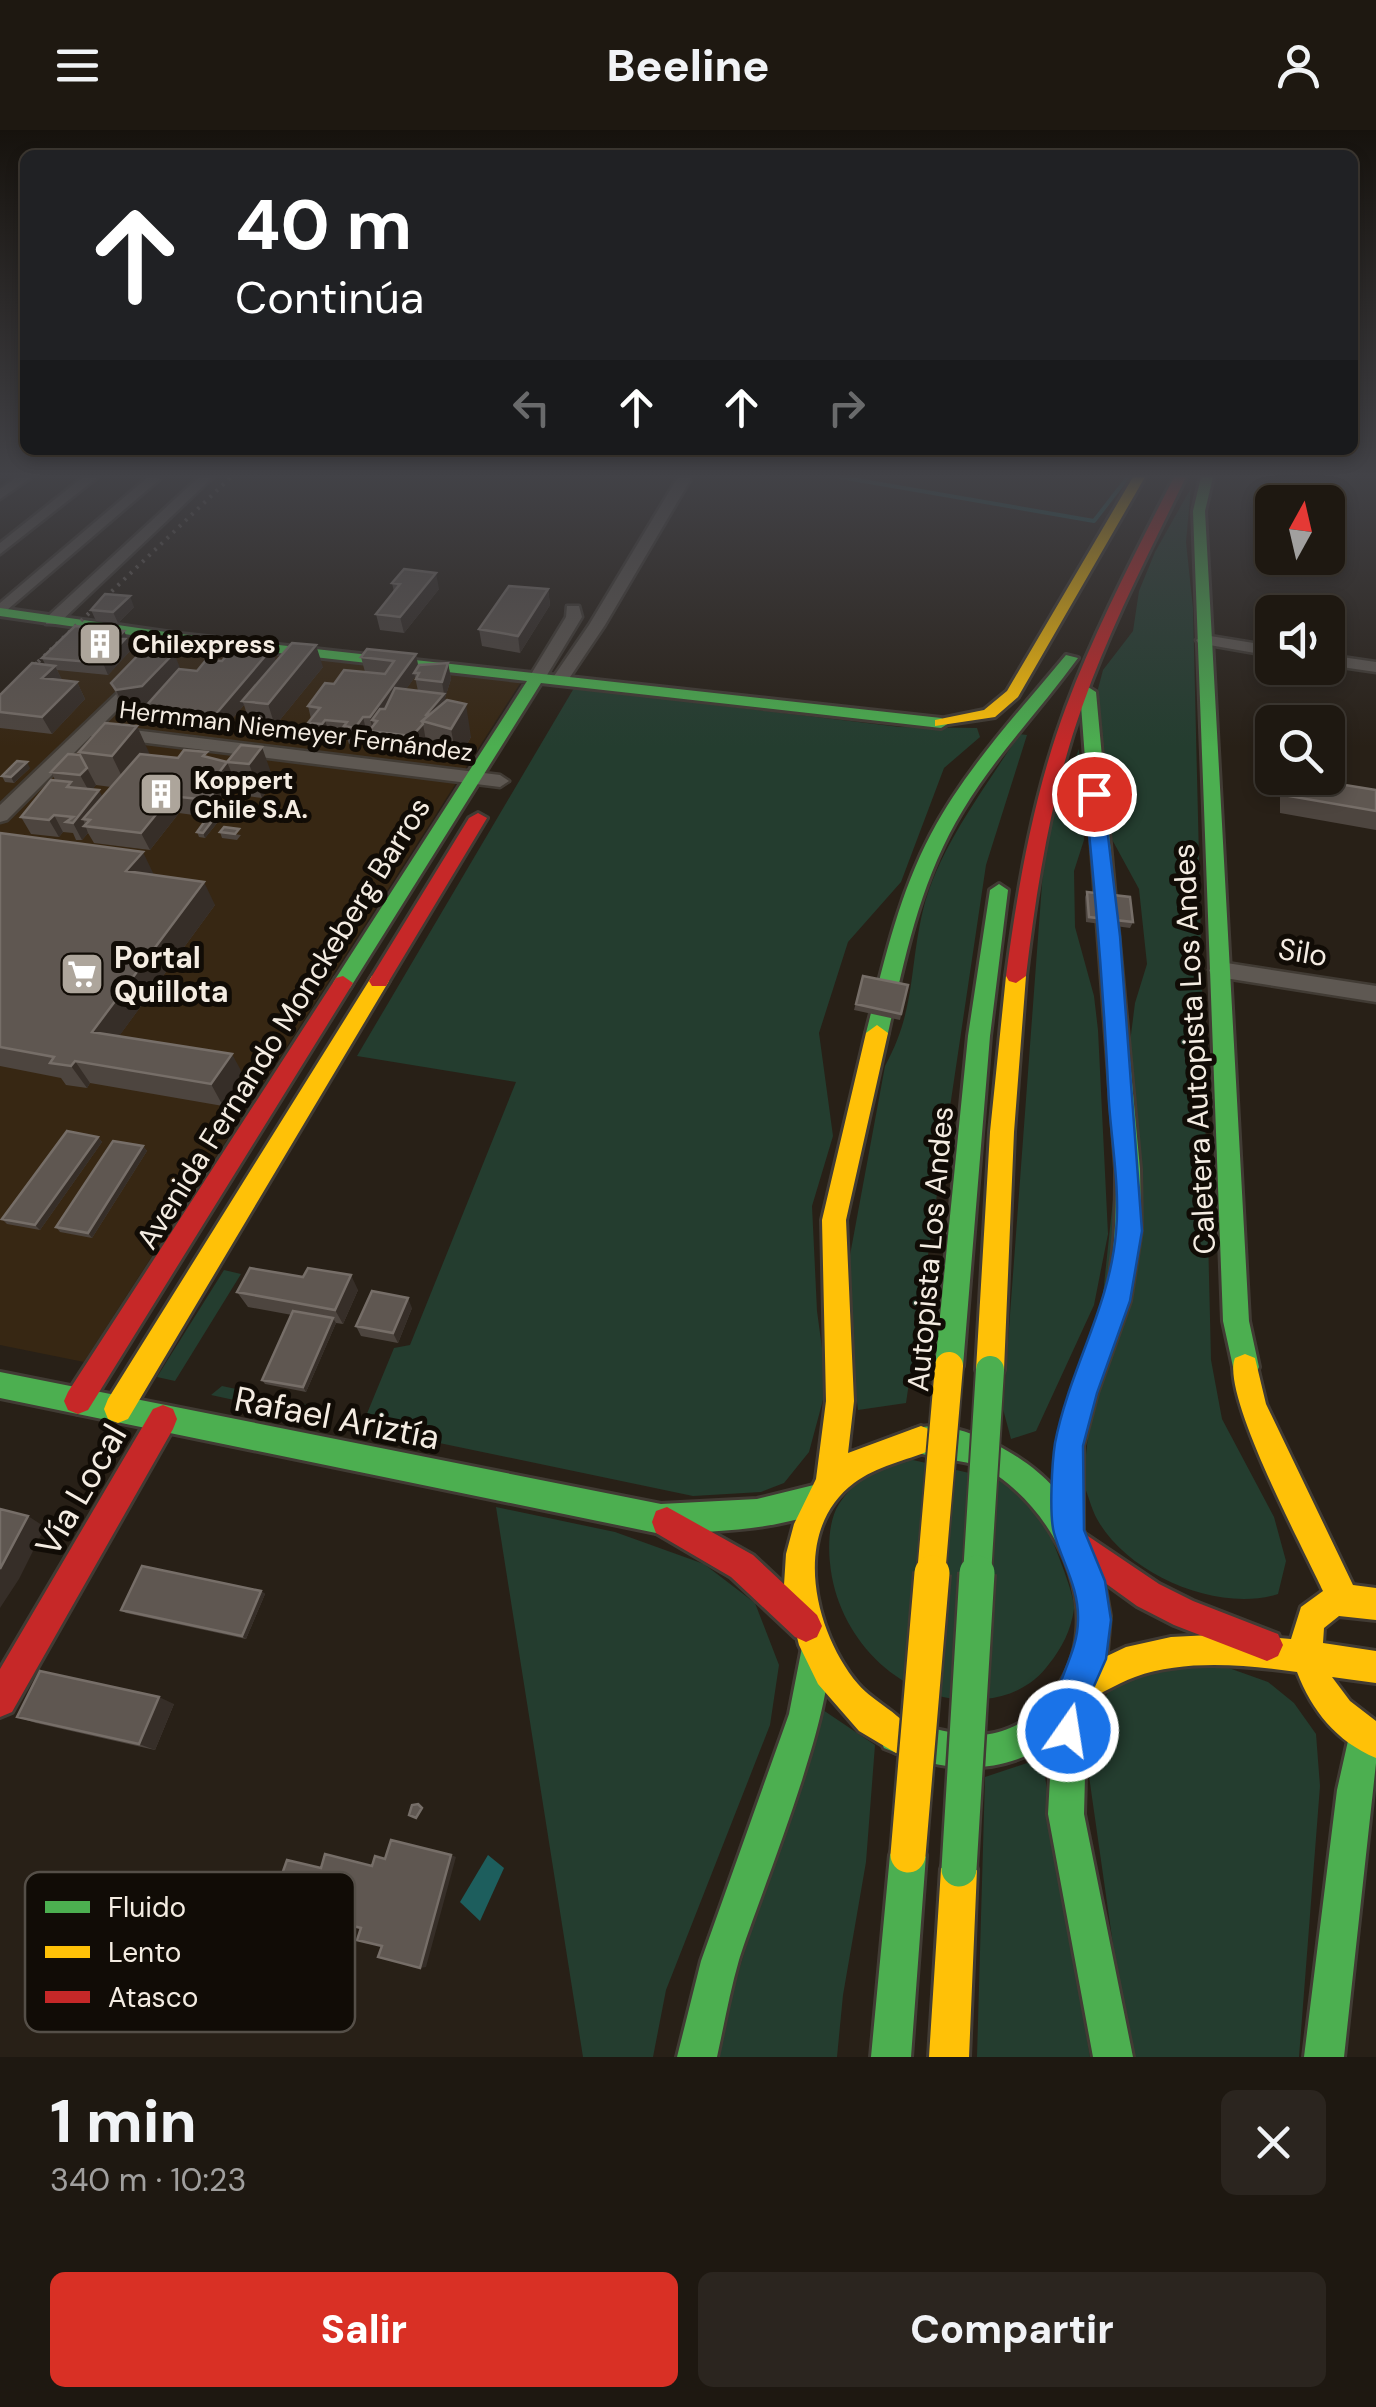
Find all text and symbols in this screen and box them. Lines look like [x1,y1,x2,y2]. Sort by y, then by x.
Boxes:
text: Beeline [606,36,770,95]
icon: menu [50,38,105,93]
icon: person [1271,38,1326,93]
text: 40 m [235,180,412,271]
icon: ahead [70,190,200,320]
text: Continúa [235,268,424,327]
icon: left [504,380,559,435]
icon: ahead [609,380,664,435]
icon: ahead [714,380,769,435]
icon: right [819,380,874,435]
north arrow [1255,485,1345,575]
map controls [1255,485,1345,795]
button: sound [1255,595,1345,685]
building icon: Chilexpress [77,621,123,667]
place label: Chilexpress [132,628,276,661]
street label: Hermman Niemeyer Fernández [117,693,475,769]
button: search [1255,705,1345,795]
pin [1052,752,1137,837]
place label: Koppert Chile S.A. [194,764,308,826]
icon: arrive [1067,767,1122,822]
building icon: Koppert Chile S.A. [138,771,184,817]
street label: Avenida Fernando Monckeberg Barros [127,790,439,1256]
street label: Caletera Autopista Los Andes [1164,843,1224,1255]
street label: Silo [1276,929,1330,975]
place label: Portal Quillota [114,938,229,1011]
supermarket icon: Portal Quillota [59,951,105,997]
street label: Autopista Los Andes [898,1105,962,1393]
street label: Rafael Ariztía [231,1376,443,1460]
street label: Vía Local [25,1416,137,1564]
position arrow [1016,1679,1120,1783]
legend [25,1872,355,2032]
text: Fluido [108,1889,186,1926]
text: Lento [108,1934,181,1971]
text: Atasco [108,1979,198,2016]
text: 1 min [50,2082,197,2161]
button: close [1221,2090,1326,2195]
text: 340 m · 10:23 [50,2159,246,2201]
button: Salir [50,2272,678,2387]
button: Compartir [698,2272,1326,2387]

